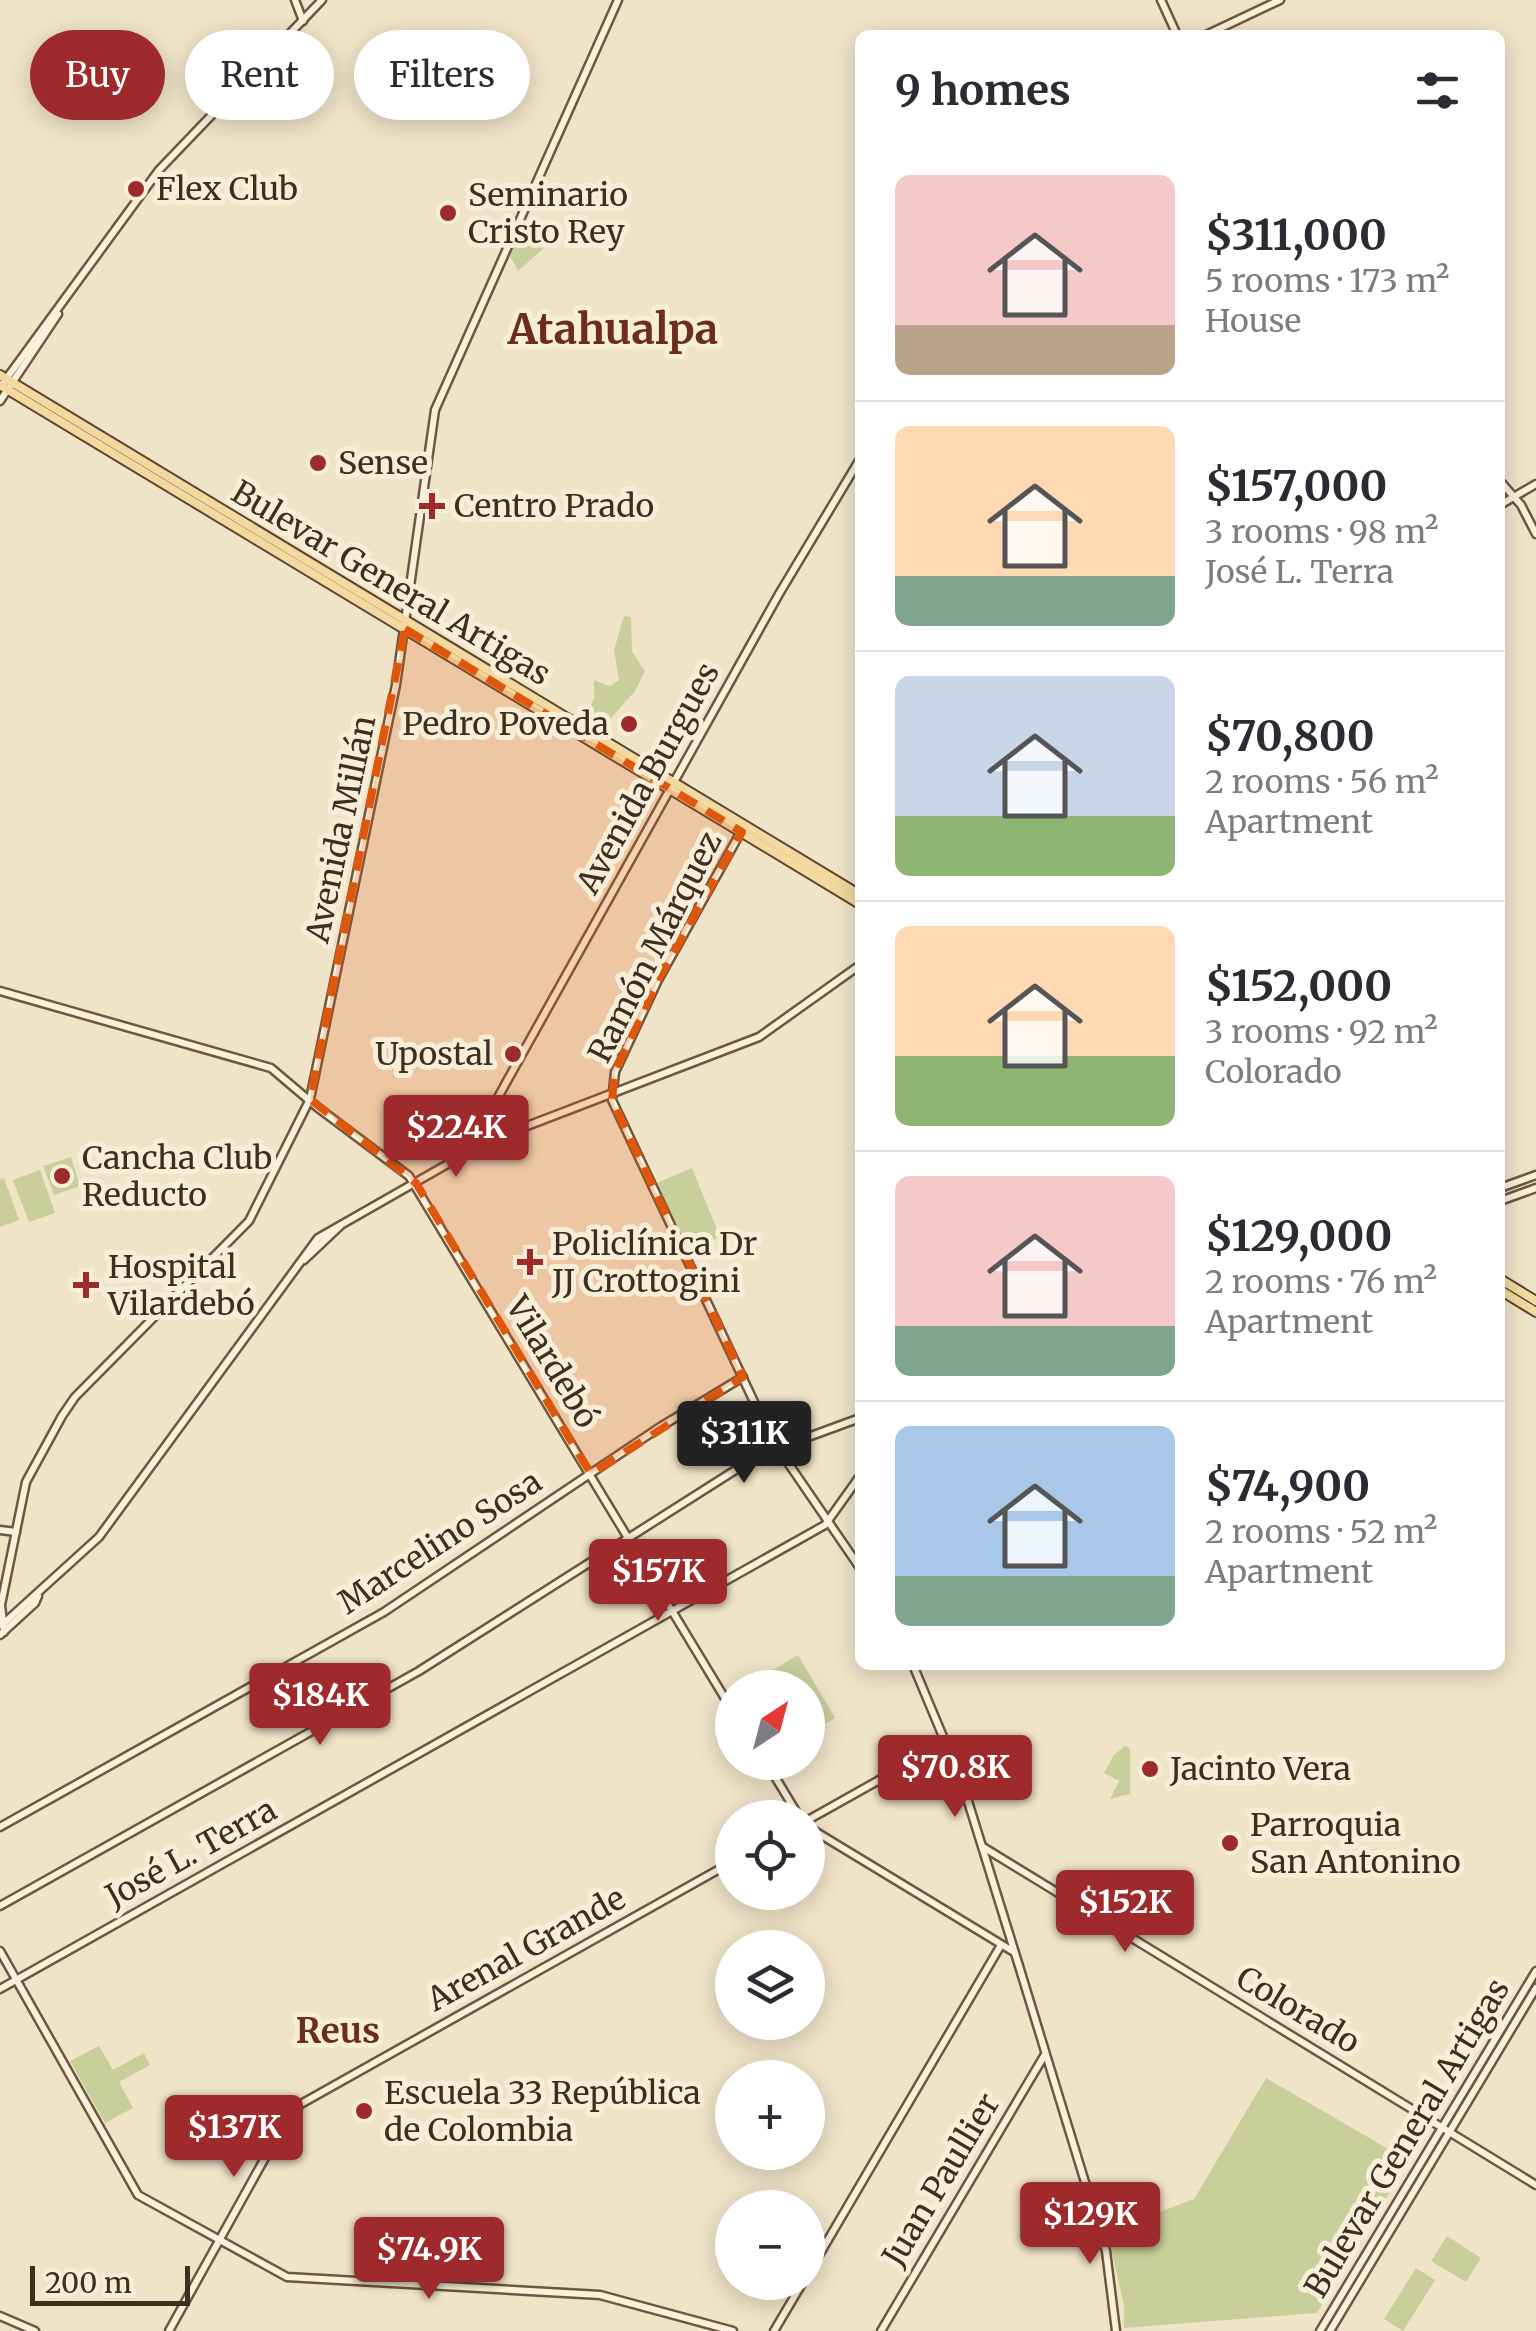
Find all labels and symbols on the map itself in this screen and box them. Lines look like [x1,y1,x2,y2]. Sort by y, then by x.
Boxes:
place label: Flex Club [156,169,298,209]
place label: Seminario Cristo Rey [468,175,628,252]
marker: Flex Club [125,178,147,200]
marker: Seminario Cristo Rey [437,202,459,224]
district label: Atahualpa [507,303,718,355]
place label: Sense [338,443,428,483]
marker: Sense [307,452,329,474]
street label: Bulevar General Artigas [224,472,558,694]
place label: Centro Prado [454,486,654,526]
marker: Centro Prado [419,493,445,519]
street label: Avenida Burgues [567,655,728,901]
place label: Pedro Poveda [402,704,609,744]
street label: Avenida Millán [297,712,385,947]
marker: Pedro Poveda [618,713,640,735]
street label: Ramón Márquez [580,825,730,1069]
place label: Upostal [375,1034,493,1074]
marker: Upostal [502,1043,524,1065]
pin: $224K [386,1095,526,1180]
place label: Cancha Club Reducto [82,1138,272,1215]
marker: Cancha Club Reducto [51,1165,73,1187]
place label: Policlínica Dr JJ Crottogini [551,1224,757,1301]
place label: Hospital Vilardebó [107,1247,255,1324]
marker: Policlínica Dr JJ Crottogini [517,1249,543,1275]
marker: Hospital Vilardebó [73,1272,99,1298]
street label: Vilardebó [497,1288,607,1435]
pin: $311K [674,1401,814,1486]
street label: Marcelino Sosa [331,1461,549,1623]
pin: $157K [588,1539,728,1624]
pin: $184K [250,1663,390,1748]
north arrow [715,1670,825,1780]
pin: $70.8K [874,1735,1036,1820]
place label: Jacinto Vera [1169,1749,1351,1789]
marker: Jacinto Vera [1139,1758,1161,1780]
street label: José L. Terra [98,1790,283,1917]
place label: Parroquia San Antonino [1250,1805,1461,1882]
marker: Parroquia San Antonino [1219,1832,1241,1854]
pin: $152K [1055,1870,1195,1955]
street label: Arenal Grande [419,1878,632,2020]
street label: Colorado [1229,1958,1367,2062]
street label: Bulevar General Artigas [1296,1971,1518,2305]
district label: Reus [296,2009,380,2053]
place label: Escuela 33 República de Colombia [384,2073,701,2150]
street label: Juan Paullier [873,2086,1008,2275]
pin: $137K [164,2095,304,2180]
marker: Escuela 33 República de Colombia [353,2100,375,2122]
pin: $129K [1020,2182,1160,2267]
pin: $74.9K [348,2217,510,2302]
scale bar [30,2261,190,2306]

